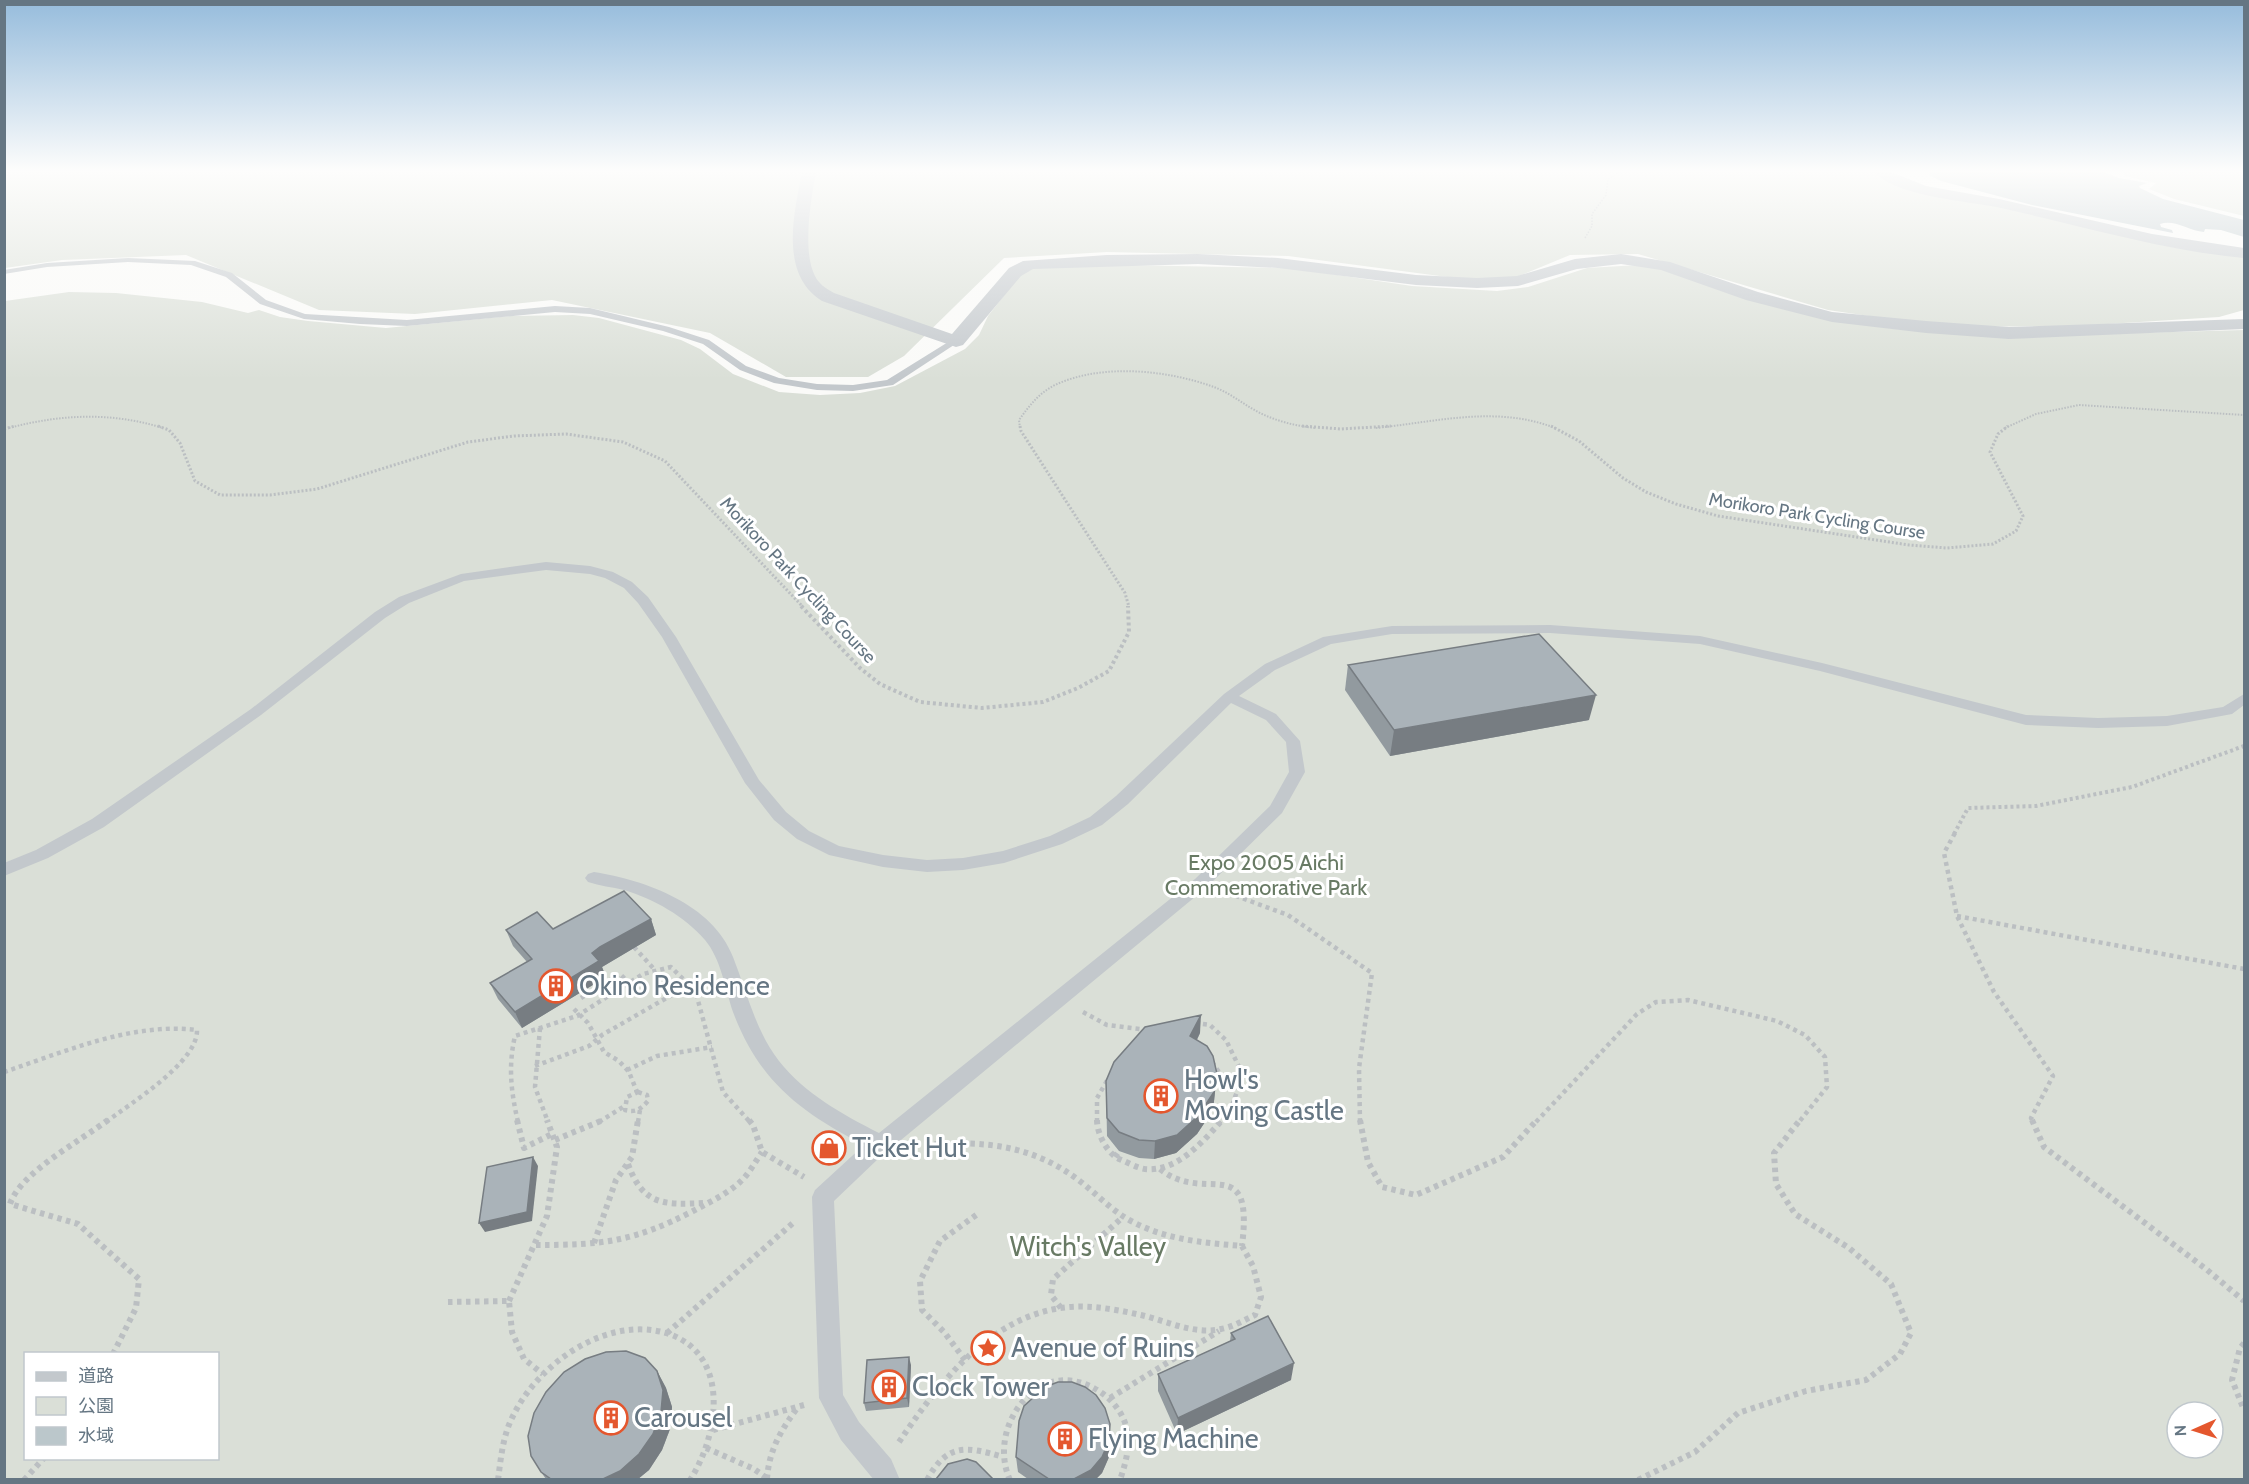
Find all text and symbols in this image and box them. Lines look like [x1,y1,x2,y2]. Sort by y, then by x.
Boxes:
street label: Morikoro Park Cycling Course [1707,488,1927,544]
street label: Morikoro Park Cycling Course [715,492,881,668]
park label: Expo 2005 Aichi Commemorative Park [1165,849,1367,901]
building icon: Okino Residence [538,968,574,1004]
place label: Okino Residence [579,969,770,1002]
place label: Howl's Moving Castle [1184,1063,1344,1127]
building icon: Howl's Moving Castle [1143,1078,1179,1114]
shop icon: Ticket Hut [811,1130,847,1166]
place label: Ticket Hut [852,1131,967,1164]
park label: Witch's Valley [1010,1230,1167,1263]
place icon: Avenue of Ruins [970,1330,1006,1366]
place label: Avenue of Ruins [1011,1331,1195,1364]
legend [24,1352,219,1460]
text: 道路 [78,1365,114,1387]
building icon: Clock Tower [871,1369,907,1405]
place label: Clock Tower [912,1370,1049,1403]
text: 公園 [78,1395,114,1417]
building icon: Carousel [593,1400,629,1436]
north arrow [2165,1400,2225,1460]
place label: Carousel [634,1401,733,1434]
building icon: Flying Machine [1047,1421,1083,1457]
place label: Flying Machine [1088,1422,1259,1455]
text: 水域 [78,1425,114,1447]
text: N [2171,1425,2190,1437]

